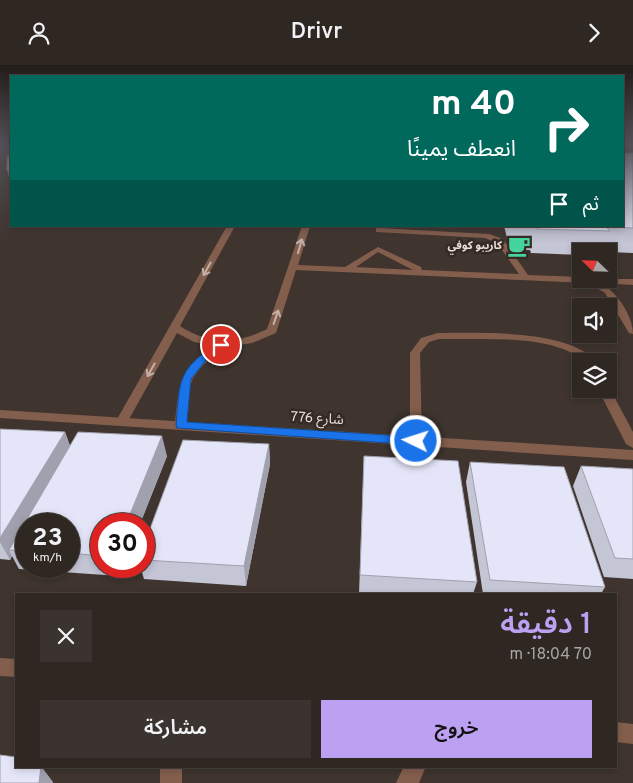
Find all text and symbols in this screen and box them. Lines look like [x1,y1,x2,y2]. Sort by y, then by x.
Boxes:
icon: person [25,19,53,47]
text: Drivr [291,19,342,46]
icon: forward [580,19,608,47]
text: 40 m [431,83,516,127]
icon: right [534,95,599,160]
text: انعطف يمينًا [407,137,516,164]
icon: arrive [545,190,573,218]
text: ثم [583,193,599,217]
cafe icon: كاريبو كوفي [506,233,532,259]
one-way arrow [295,239,305,255]
place label: كاريبو كوفي [448,239,503,255]
north arrow [572,243,618,287]
map controls [572,243,617,398]
one-way arrow [202,261,211,276]
button: sound [572,298,617,343]
one-way arrow [272,309,282,325]
pin [200,324,242,366]
icon: arrive [207,331,235,359]
button: layers [572,353,617,398]
one-way arrow [145,362,155,376]
street label: شارع 776 [290,409,344,430]
position arrow [389,414,441,466]
speed limit sign: 30 [90,513,155,578]
text: 23 [32,523,63,555]
text: km/h [33,550,62,566]
text: 1 دقيقة [500,607,592,644]
button: close [40,610,92,662]
text: 70 m · 18:04 [509,645,592,665]
button: مشاركة [40,700,311,758]
button: خروج [321,700,592,758]

